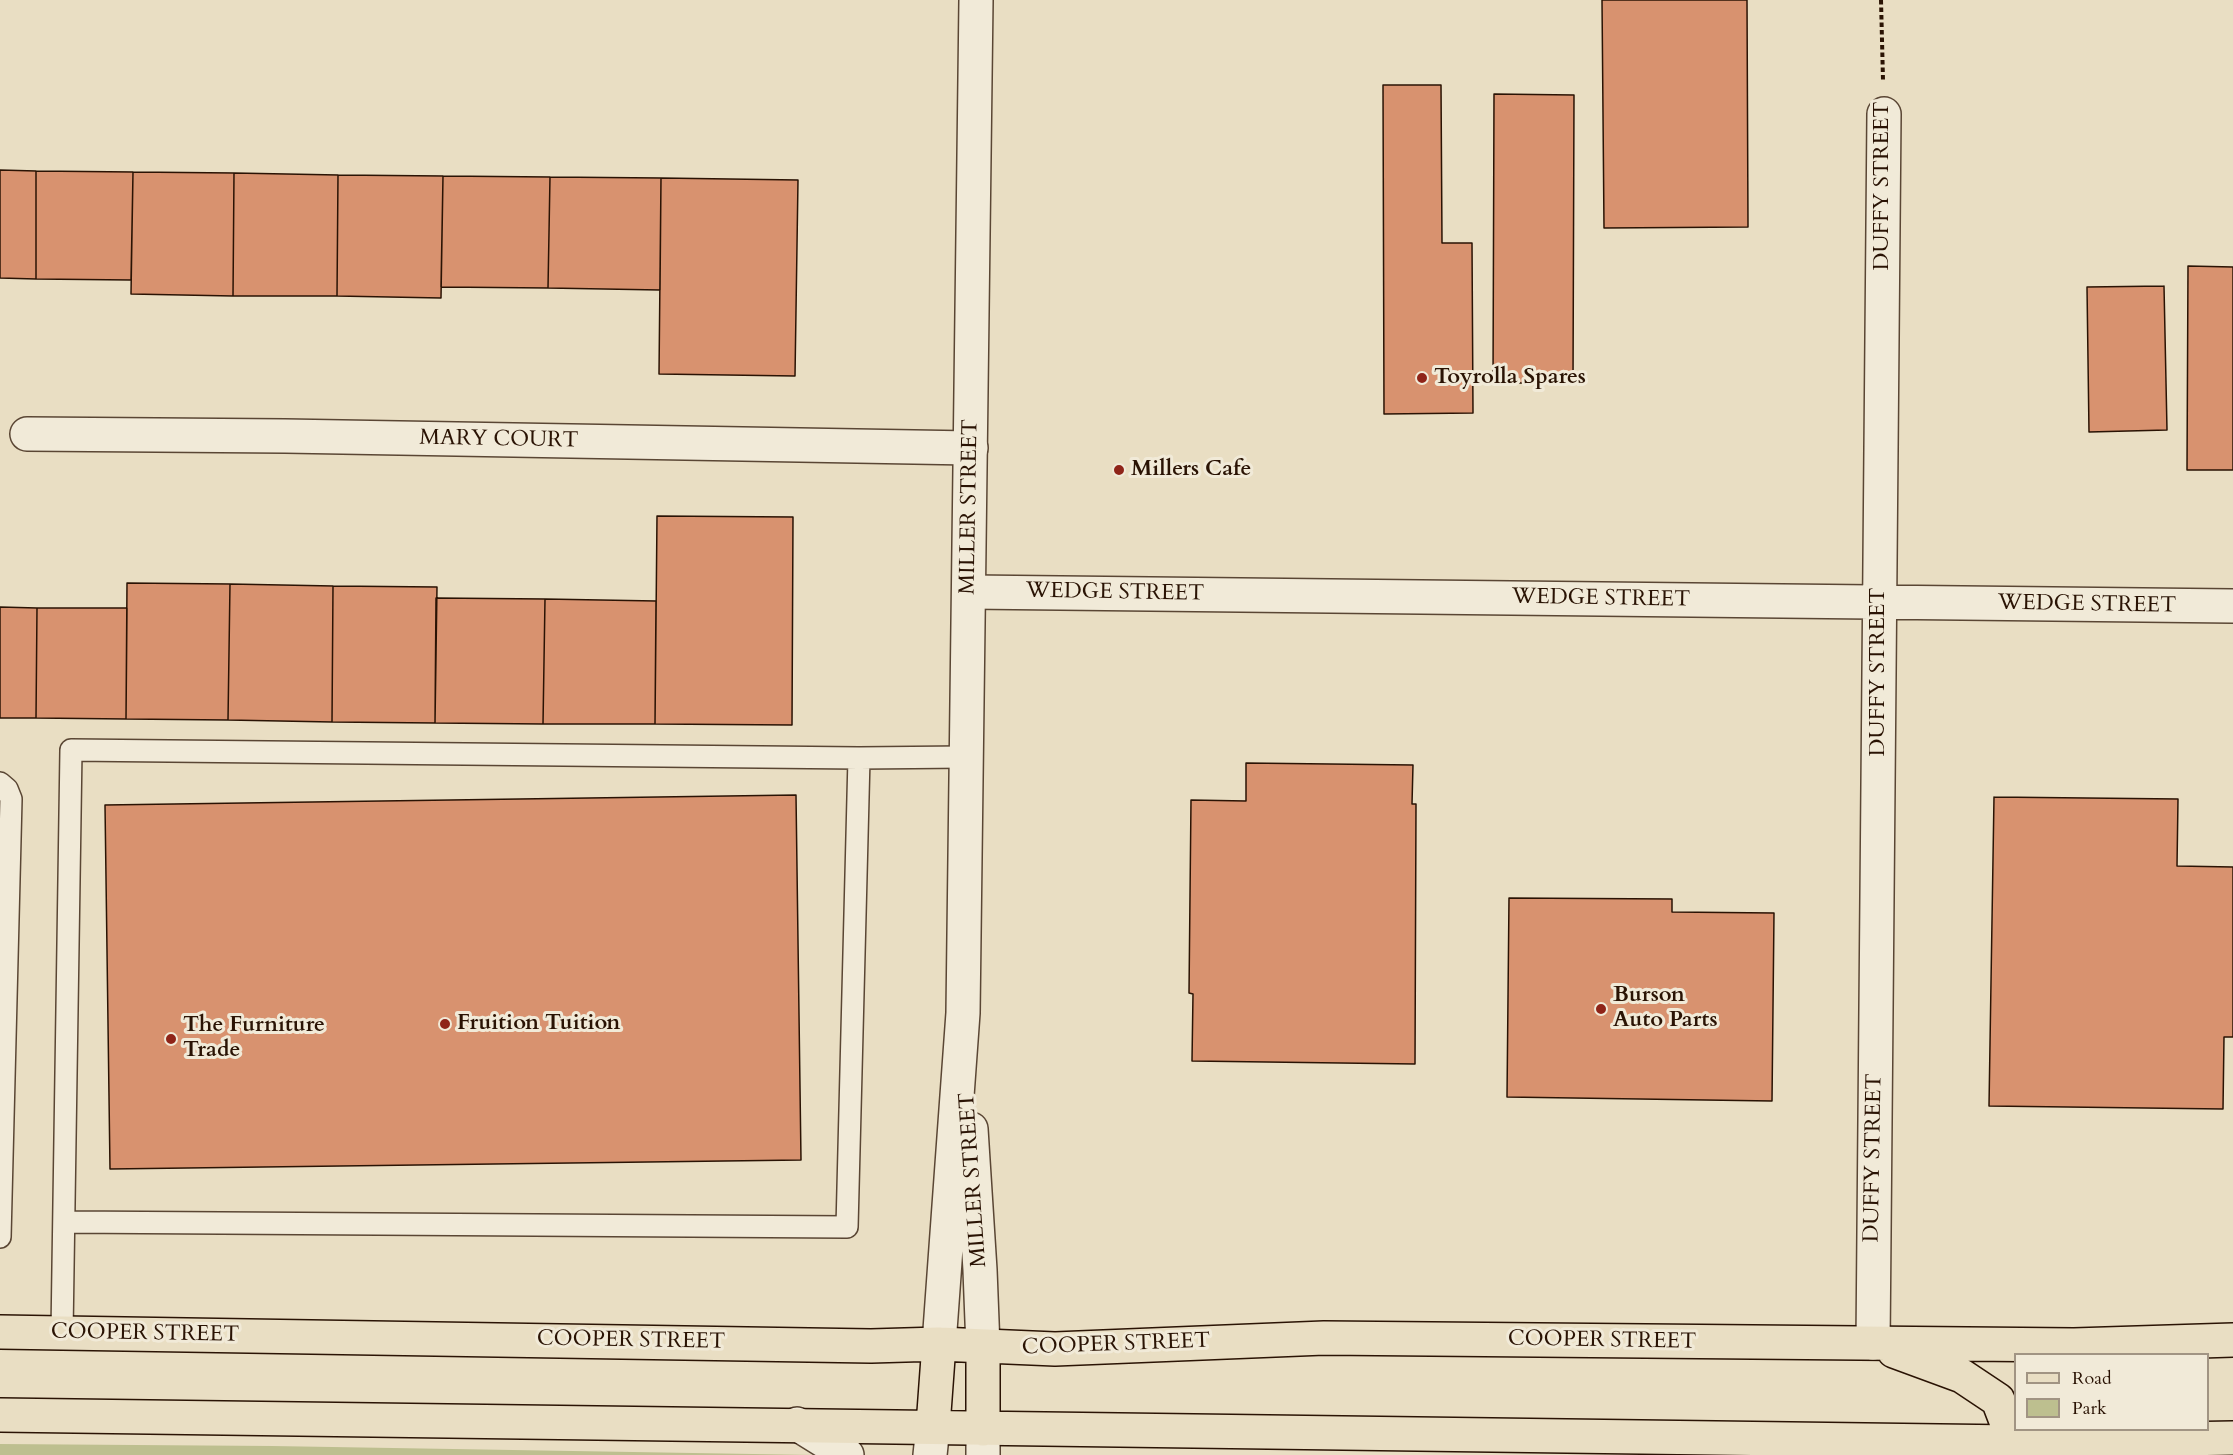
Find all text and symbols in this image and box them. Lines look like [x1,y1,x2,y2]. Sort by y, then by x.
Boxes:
street label: DUFFY STREET [1870,102,1896,270]
place label: Toyrolla Spares [1434,365,1586,391]
marker: Toyrolla Spares [1415,371,1429,385]
street label: MILLER STREET [955,419,985,595]
street label: MARY COURT [419,425,579,455]
place label: Millers Cafe [1131,457,1251,483]
marker: Millers Cafe [1112,463,1126,477]
street label: WEDGE STREET [1026,578,1204,608]
street label: WEDGE STREET [1512,584,1690,614]
street label: DUFFY STREET [1866,588,1892,756]
street label: WEDGE STREET [1998,590,2176,620]
place label: Burson Auto Parts [1613,983,1718,1034]
marker: Burson Auto Parts [1594,1002,1608,1016]
place label: Fruition Tuition [457,1011,621,1037]
place label: The Furniture Trade [183,1013,325,1064]
marker: Fruition Tuition [438,1017,452,1031]
marker: The Furniture Trade [164,1032,178,1046]
street label: DUFFY STREET [1859,1073,1889,1243]
street label: MILLER STREET [955,1092,993,1268]
street label: COOPER STREET [51,1319,239,1349]
street label: COOPER STREET [537,1326,725,1356]
street label: COOPER STREET [1508,1326,1696,1356]
street label: COOPER STREET [1021,1329,1211,1361]
legend [2014,1353,2209,1431]
text: Road [2072,1366,2112,1391]
text: Park [2072,1396,2107,1421]

